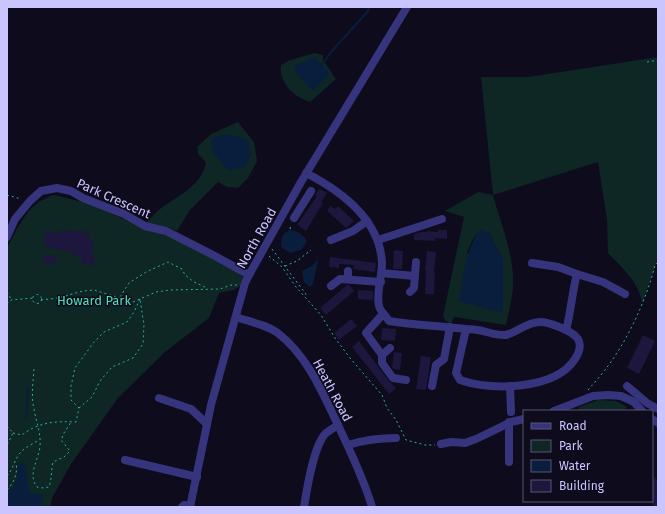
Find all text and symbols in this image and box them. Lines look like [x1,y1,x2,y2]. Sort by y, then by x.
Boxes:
street label: Park Crescent [75,175,153,222]
street label: North Road [234,205,279,271]
park label: Howard Park [57,293,131,308]
street label: Heath Road [310,356,355,424]
legend [523,410,653,502]
text: Road [559,419,587,433]
text: Park [559,439,583,453]
text: Water [559,459,591,473]
text: Building [559,479,605,493]

